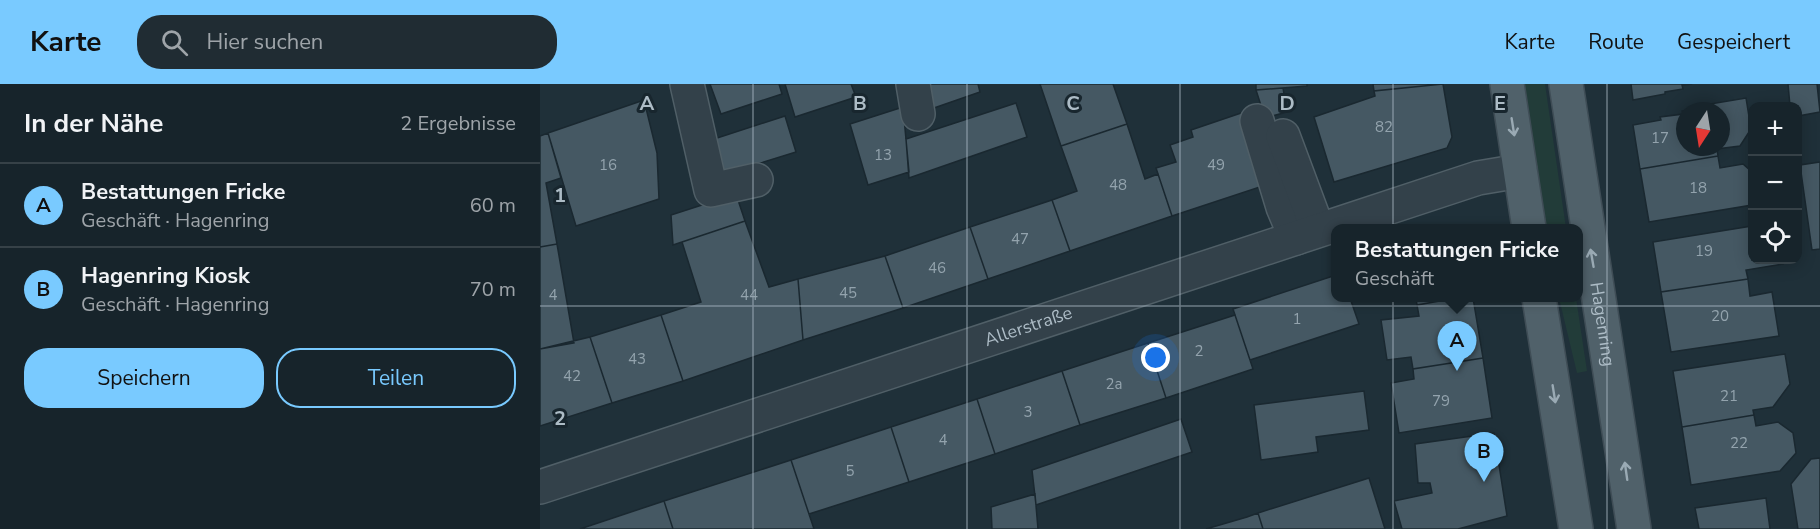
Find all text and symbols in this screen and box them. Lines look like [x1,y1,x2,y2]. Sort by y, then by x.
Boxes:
search box [137,15,557,69]
text: Karte [30,23,101,61]
icon: search [158,26,191,59]
text: Hier suchen [206,27,323,57]
text: Karte [1505,28,1555,56]
text: Route [1588,28,1644,56]
text: Gespeichert [1677,28,1790,56]
text: A [640,90,655,117]
text: B [853,90,867,117]
text: C [1066,90,1080,117]
text: D [1279,90,1295,117]
text: E [1494,90,1506,117]
north arrow [1676,102,1730,156]
map controls [1748,102,1802,264]
button: + [1748,102,1802,156]
text: In der Nähe [24,106,163,141]
text: 2 Ergebnisse [400,110,516,137]
house number: 82 [1375,117,1393,137]
one-way arrow [1508,117,1519,137]
house number: 17 [1651,128,1669,148]
house number: 13 [874,145,892,165]
house number: 16 [599,155,617,175]
house number: 49 [1207,155,1225,175]
button: − [1748,156,1802,210]
house number: 48 [1109,175,1127,195]
text: Bestattungen Fricke [81,177,285,207]
house number: 18 [1689,178,1707,198]
text: 1 [554,182,566,209]
text: A [36,192,51,219]
text: 60 m [470,192,516,219]
text: Geschäft · Hagenring [81,207,269,234]
button: locate [1748,210,1802,264]
popup [1331,224,1583,302]
house number: 47 [1011,229,1029,249]
text: Bestattungen Fricke [1355,235,1559,265]
house number: 19 [1695,241,1713,261]
one-way arrow [1586,248,1597,268]
house number: 46 [928,258,946,278]
text: Hagenring Kiosk [81,261,250,291]
text: Geschäft [1355,265,1434,292]
text: B [37,276,50,303]
text: 70 m [470,276,516,303]
street label: Hagenring [1584,280,1621,368]
house number: 45 [839,283,857,303]
house number: 4 [548,285,558,305]
house number: 44 [740,285,758,305]
text: Geschäft · Hagenring [81,291,269,318]
street label: Allerstraße [981,301,1075,352]
house number: 20 [1711,306,1729,326]
house number: 1 [1292,309,1302,329]
pin: A [1438,322,1476,371]
house number: 2 [1194,341,1204,361]
your location [1141,343,1170,372]
button: Speichern [24,348,264,408]
button: Teilen [276,348,516,408]
house number: 43 [628,349,646,369]
house number: 42 [563,366,581,386]
house number: 2a [1106,374,1122,394]
one-way arrow [1549,383,1560,403]
house number: 21 [1720,386,1738,406]
house number: 79 [1432,391,1450,411]
house number: 3 [1023,402,1033,422]
text: 2 [554,405,566,432]
house number: 4 [938,430,948,450]
pin: B [1464,432,1504,482]
house number: 22 [1730,433,1748,453]
house number: 5 [845,461,855,481]
one-way arrow [1620,462,1631,482]

